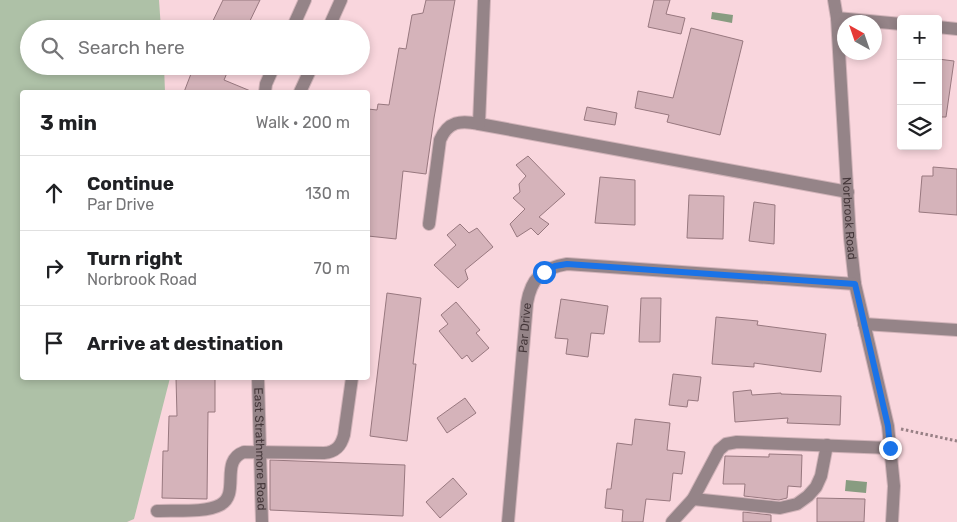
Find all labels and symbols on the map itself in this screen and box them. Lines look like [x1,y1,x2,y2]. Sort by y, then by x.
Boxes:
north arrow [837,15,882,60]
street label: Norbrook Road [839,177,859,260]
route start [533,261,556,284]
street label: Par Drive [516,302,534,353]
street label: East Strathmore Road [251,387,269,511]
route end [879,437,902,460]

